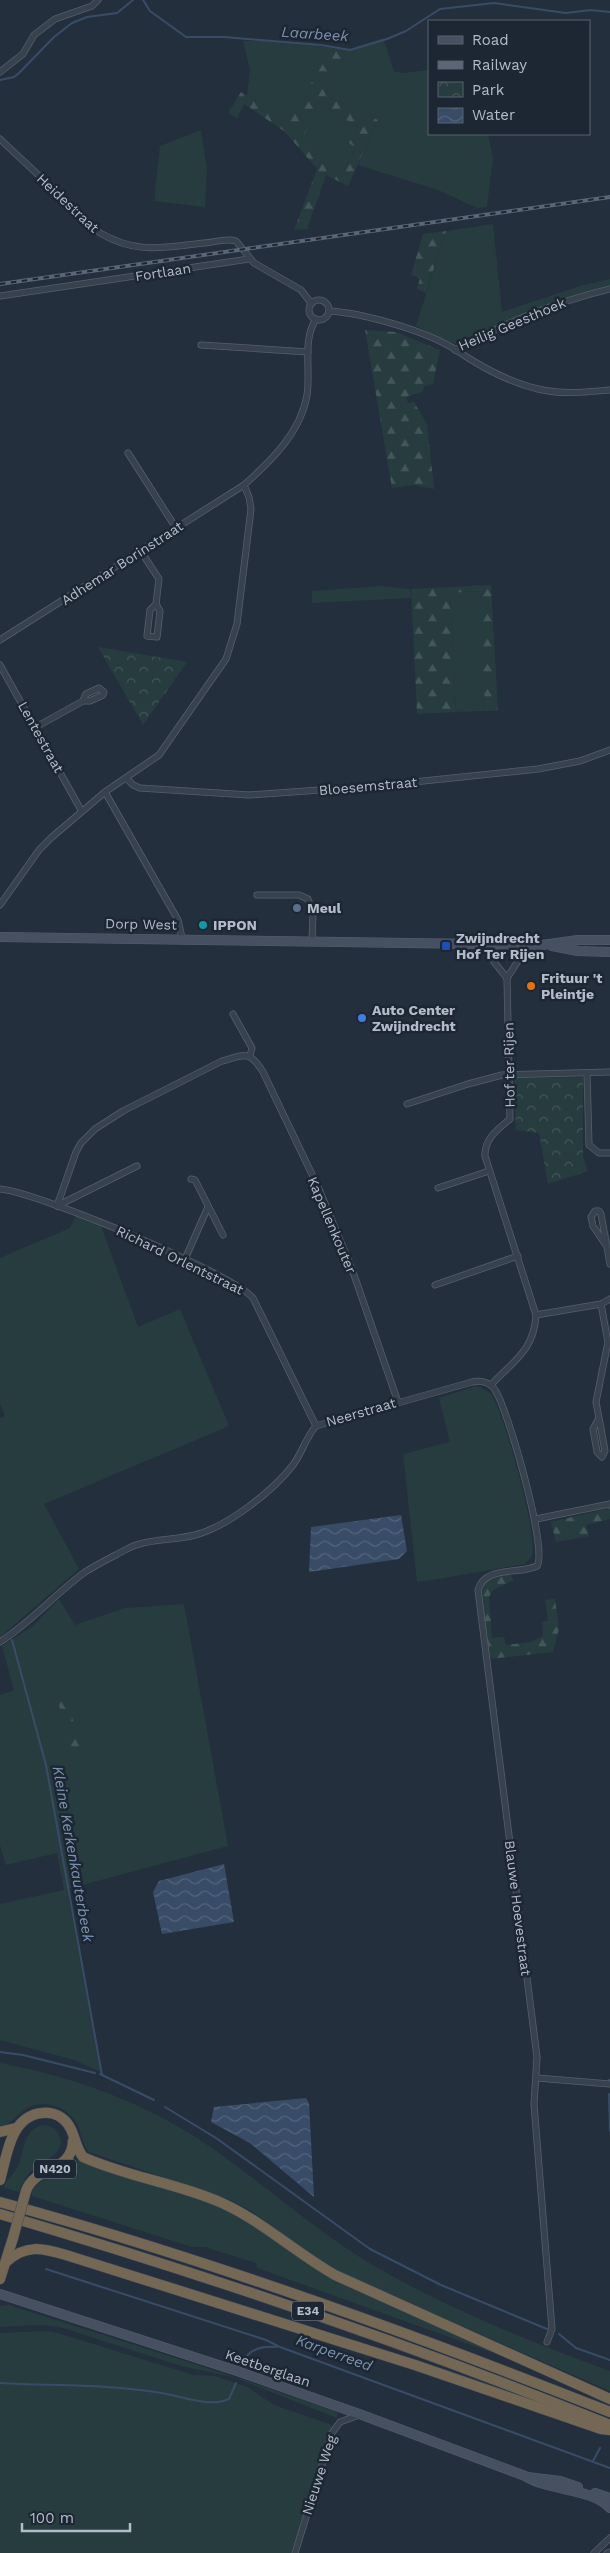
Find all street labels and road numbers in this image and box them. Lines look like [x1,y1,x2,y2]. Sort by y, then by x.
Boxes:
street label: Heidestraat [34,170,102,236]
street label: Fortlaan [134,260,192,284]
street label: Heilig Geesthoek [456,294,568,354]
street label: Adhemar Borinstraat [58,518,186,608]
street label: Lentestraat [15,699,67,776]
street label: Bloesemstraat [318,774,418,798]
street label: Dorp West [105,915,177,933]
street label: Hof ter Rijen [500,1022,518,1108]
street label: Kapellenkouter [304,1174,360,1276]
street label: Richard Orlentstraat [114,1222,246,1298]
street label: Neerstraat [324,1394,398,1430]
street label: Blauwe Hoevestraat [502,1839,534,1977]
road number: N420 [34,2160,76,2178]
road number: E34 [292,2302,324,2320]
street label: Keetberglaan [223,2346,313,2390]
street label: Nieuwe Weg [299,2432,340,2517]

